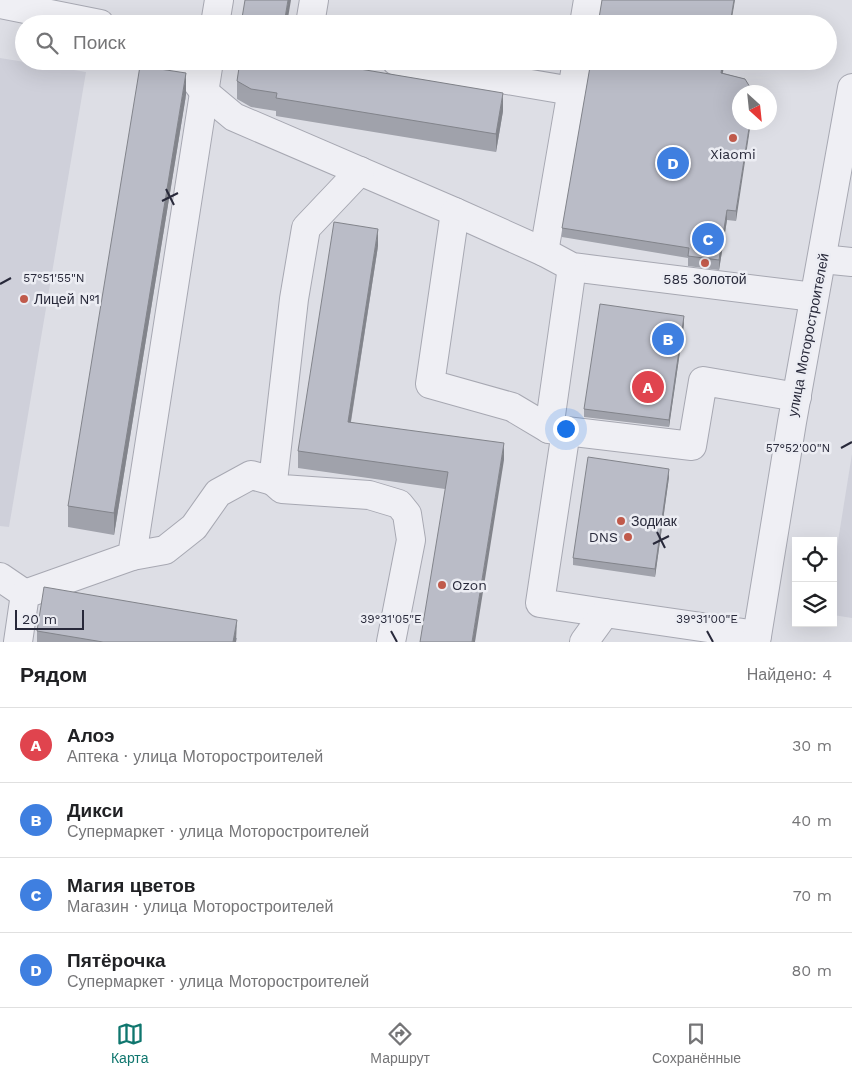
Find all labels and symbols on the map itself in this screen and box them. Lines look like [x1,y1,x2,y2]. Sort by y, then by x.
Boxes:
north arrow [732,85,777,130]
marker: Xiaomi [727,132,739,144]
pin: D [657,144,689,182]
place label: Xiaomi [710,146,756,162]
pin: C [692,220,724,258]
street label: улица Моторостроителей [784,252,832,418]
marker: 585 Золотой [699,257,711,269]
text: 57°51'55"N [23,271,85,285]
place label: 585 Золотой [663,271,747,287]
place label: Лицей №1 [34,291,100,307]
marker: Лицей №1 [18,293,30,305]
pin: B [652,320,684,358]
pin: A [632,368,664,406]
your location [553,416,579,442]
text: 57°52'00"N [766,441,830,455]
place label: Зодиак [631,513,678,529]
marker: Зодиак [615,515,627,527]
place label: DNS [589,529,618,545]
marker: DNS [622,531,634,543]
place label: Ozon [452,577,487,593]
marker: Ozon [436,579,448,591]
scale bar [15,607,84,630]
text: 39°31'05"E [360,612,422,626]
text: 39°31'00"E [676,612,738,626]

